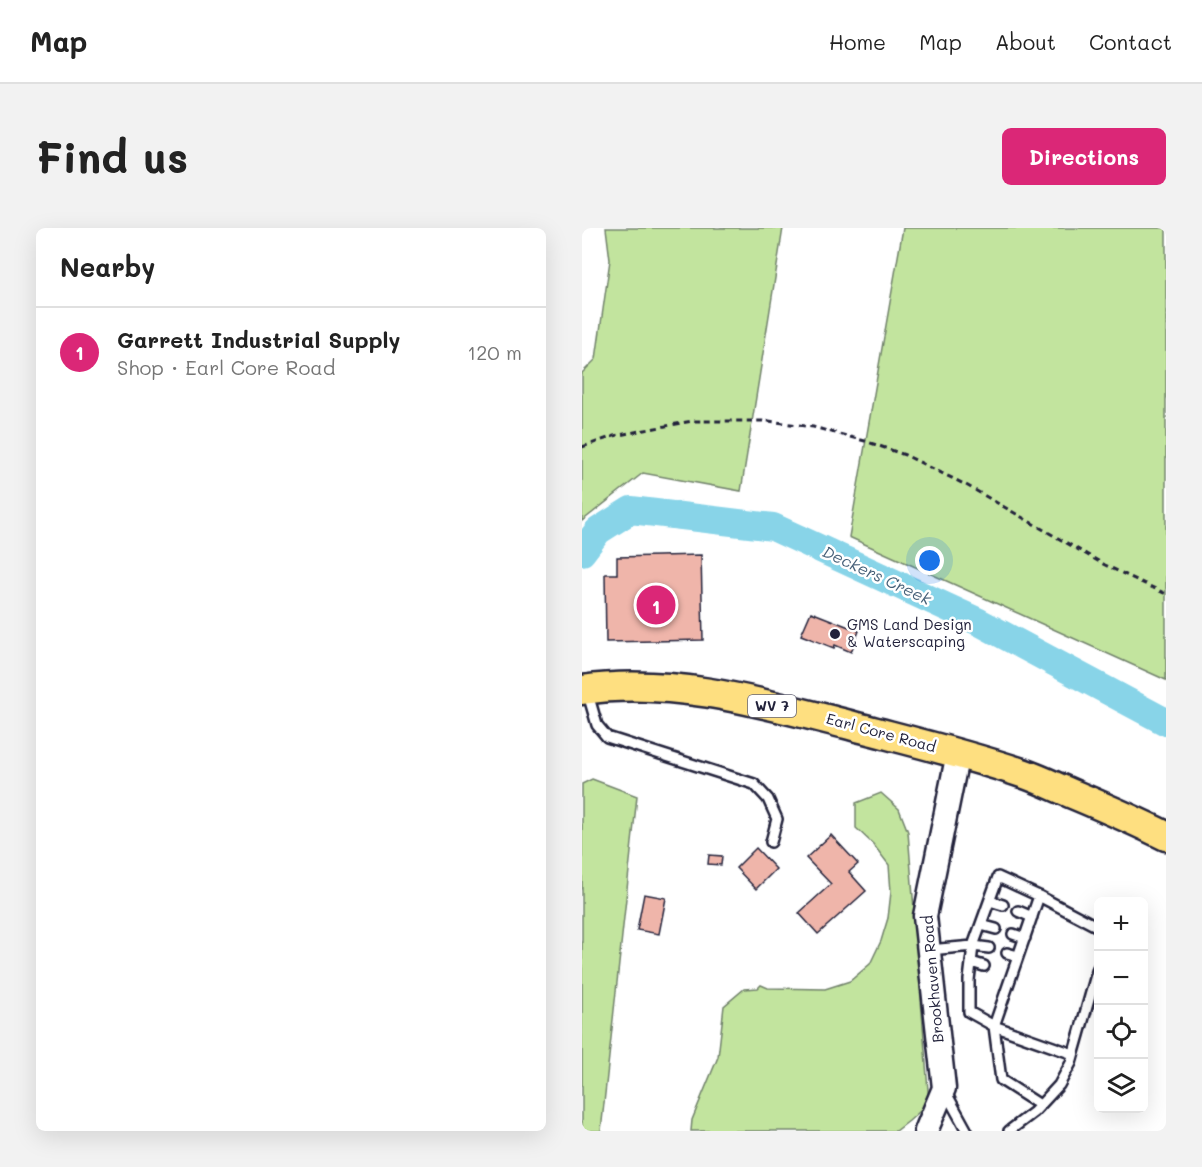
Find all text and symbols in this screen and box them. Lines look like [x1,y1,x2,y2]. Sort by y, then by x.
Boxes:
text: Map [30,23,87,59]
text: Home [829,28,886,55]
text: Map [919,28,962,55]
text: About [995,28,1056,55]
text: Contact [1089,28,1172,55]
button: Directions [1002,128,1166,185]
text: Find us [36,129,188,184]
text: Nearby [60,250,155,284]
text: Garrett Industrial Supply [117,325,400,354]
text: 1 [75,339,84,365]
text: 120 m [467,339,522,365]
text: Shop · Earl Core Road [117,354,335,380]
water label: Deckers Creek [820,540,935,609]
your location [915,546,944,575]
pin: 1 [636,582,676,628]
place label: GMS Land Design & Waterscaping [847,614,972,651]
marker: GMS Land Design & Waterscaping [828,627,842,641]
road number: WV 7 [748,695,796,717]
street label: Earl Core Road [824,708,938,756]
map controls [1094,897,1148,1113]
button: + [1094,897,1148,951]
street label: Brookhaven Road [916,914,948,1044]
button: − [1094,951,1148,1005]
button: locate [1094,1005,1148,1059]
button: layers [1094,1059,1148,1113]

